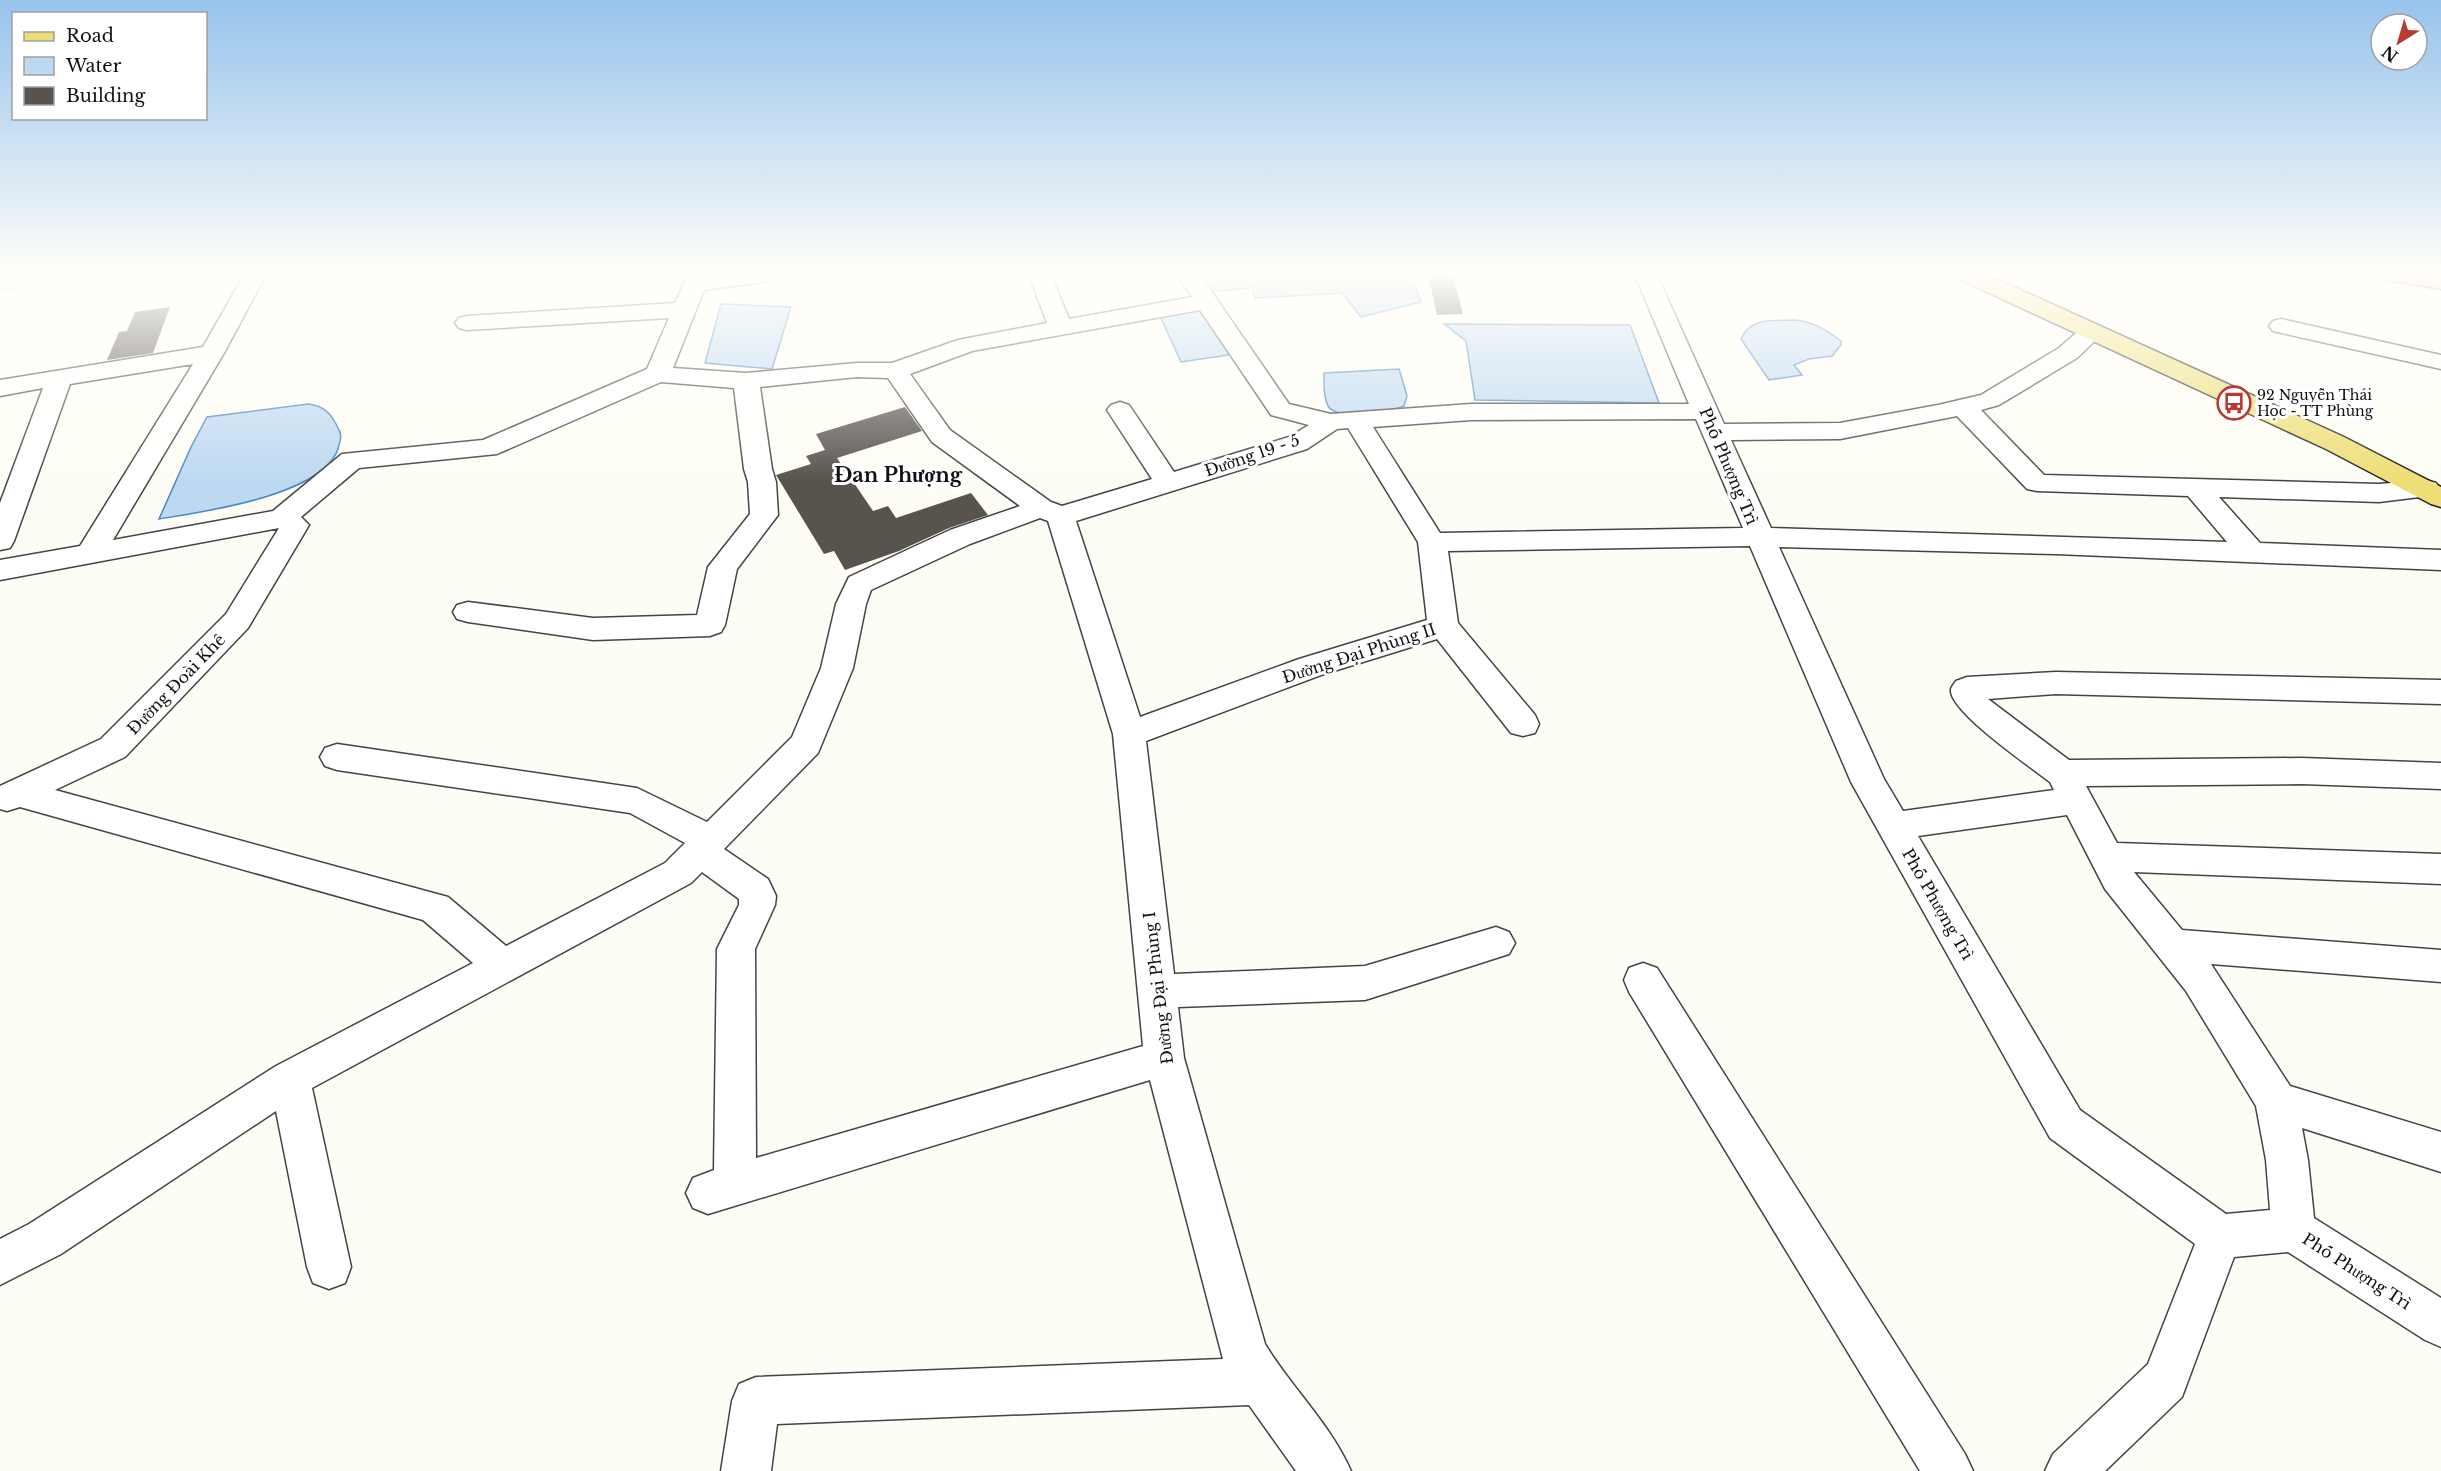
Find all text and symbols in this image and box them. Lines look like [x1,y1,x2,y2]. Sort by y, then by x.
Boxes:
legend [12,12,207,120]
north arrow [2369,12,2429,72]
text: Road [66,25,114,47]
text: N [2378,41,2402,66]
text: Water [65,55,122,77]
text: Building [66,85,145,107]
bus stop icon: 92 Nguyễn Thái Học - TT Phùng [2216,385,2252,421]
place label: 92 Nguyễn Thái Học - TT Phùng [2257,386,2374,420]
street label: Phố Phượng Trì [1695,404,1763,528]
street label: Đường 19 - 5 [1202,429,1302,481]
district label: Đan Phượng [834,463,963,487]
street label: Đường Đại Phùng II [1280,619,1438,687]
street label: Đường Đoài Khê [123,629,229,739]
street label: Phố Phượng Trì [1898,845,1978,964]
street label: Đường Đại Phùng I [1139,911,1177,1065]
street label: Phố Phượng Trì [2299,1228,2416,1314]

